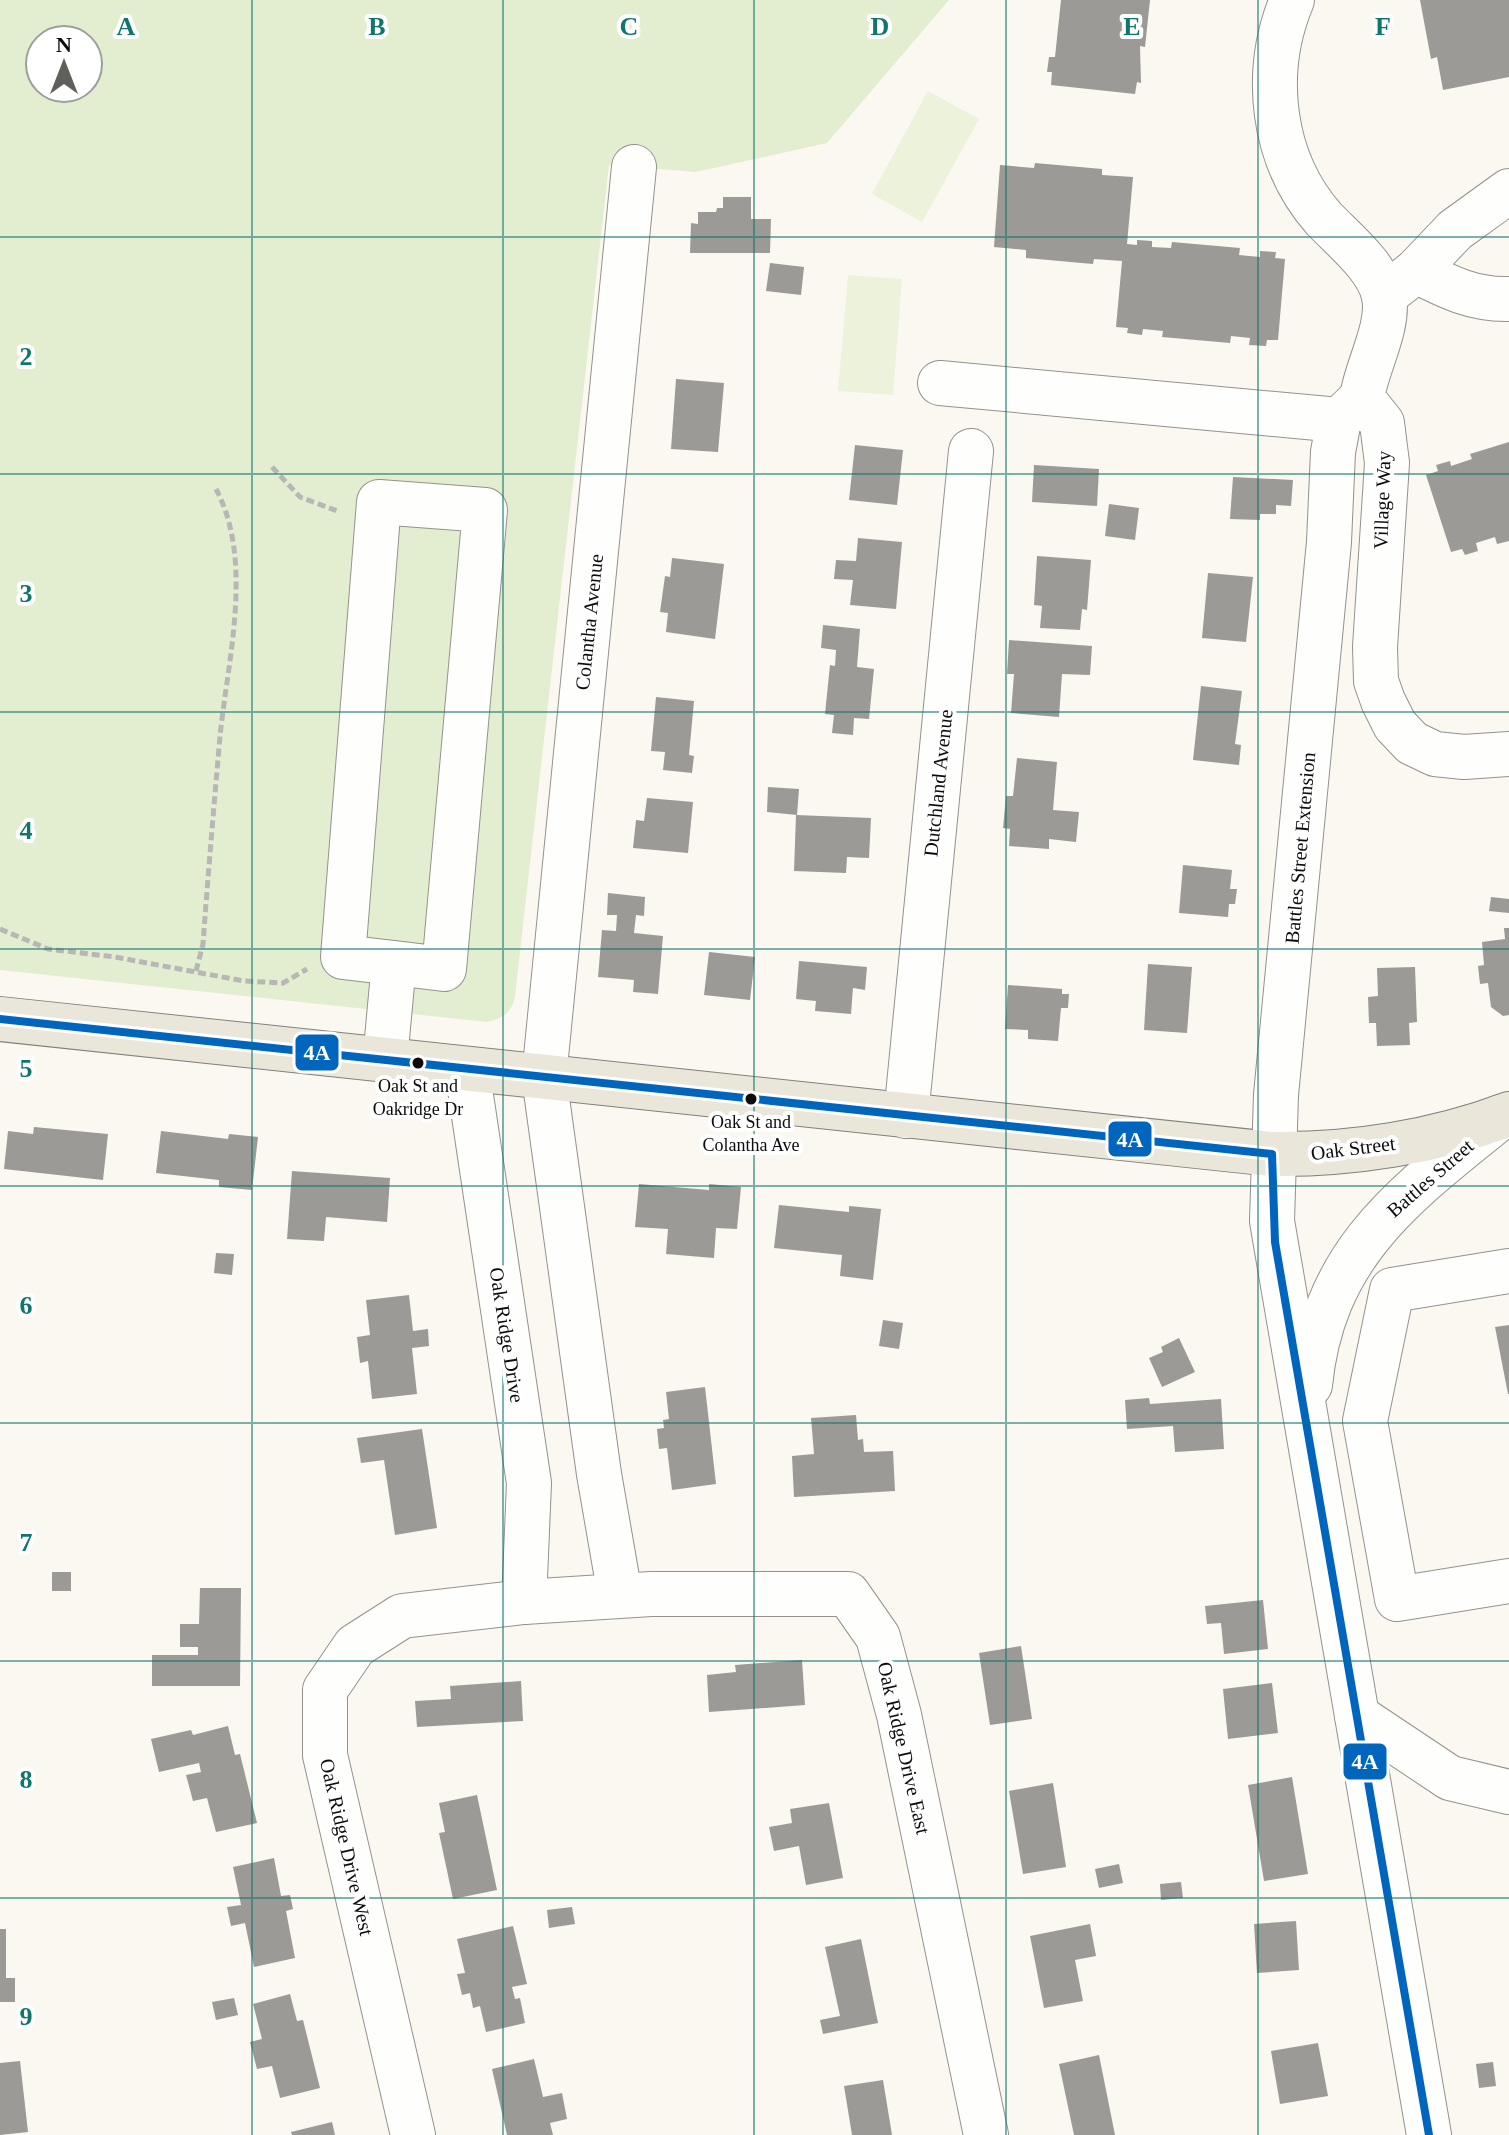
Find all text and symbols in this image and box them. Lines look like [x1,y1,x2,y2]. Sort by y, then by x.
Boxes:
text: A [117,12,136,41]
text: B [368,12,386,41]
text: C [620,12,638,41]
text: D [871,12,889,41]
text: E [1123,12,1141,41]
text: F [1375,12,1391,41]
north arrow [24,24,104,104]
text: N [56,32,72,57]
text: 2 [20,342,33,371]
street label: Village Way [1369,450,1396,550]
street label: Colantha Avenue [571,553,607,691]
text: 3 [20,579,33,608]
street label: Dutchland Avenue [919,708,957,858]
street label: Battles Street Extension [1281,751,1319,945]
text: 4 [20,816,33,845]
line badge: 4A [294,1033,340,1072]
text: 4A [304,1040,331,1065]
text: 5 [20,1054,33,1083]
marker: Oak St and Oakridge Dr [410,1055,426,1071]
place label: Oak St and Oakridge Dr [373,1076,463,1119]
marker: Oak St and Colantha Ave [743,1091,759,1107]
place label: Oak St and Colantha Ave [702,1112,800,1155]
line badge: 4A [1107,1120,1153,1158]
text: 4A [1117,1127,1144,1152]
street label: Oak Street [1309,1132,1397,1164]
street label: Battles Street [1382,1134,1478,1221]
street label: Oak Ridge Drive [484,1266,529,1404]
text: 6 [20,1291,33,1320]
text: 7 [20,1528,33,1557]
street label: Oak Ridge Drive East [873,1660,935,1837]
line badge: 4A [1342,1742,1388,1781]
text: 4A [1352,1749,1379,1774]
street label: Oak Ridge Drive West [315,1756,378,1938]
text: 8 [20,1765,33,1794]
text: 9 [20,2002,33,2031]

